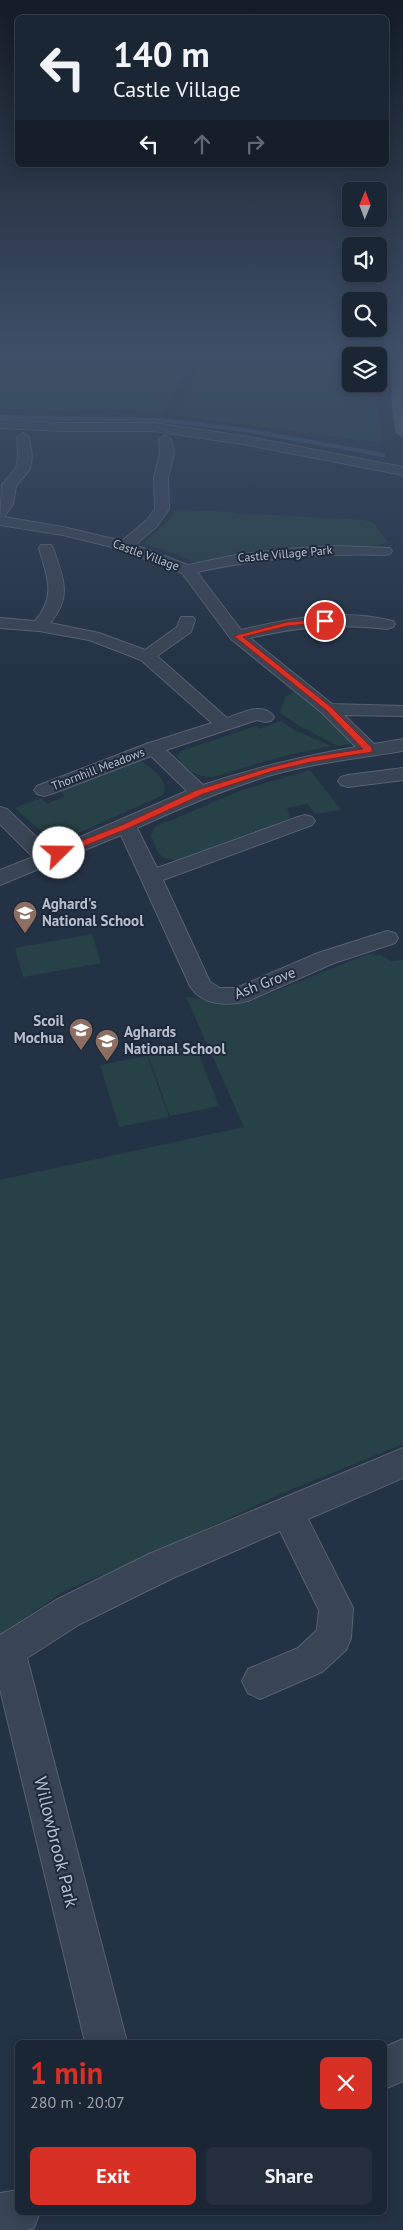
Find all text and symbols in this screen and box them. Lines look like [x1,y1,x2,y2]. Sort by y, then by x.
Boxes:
text: 140 m [113,31,210,77]
icon: left [30,35,95,100]
text: Castle Village [113,75,241,103]
icon: left [135,130,163,158]
icon: ahead [188,130,216,158]
icon: right [241,130,269,158]
north arrow [342,182,388,228]
map controls [342,182,387,392]
button: sound [342,237,387,282]
button: search [342,292,387,337]
button: layers [342,347,387,392]
street label: Castle Village [111,536,181,573]
street label: Castle Village Park [237,542,333,565]
pin [304,600,346,642]
icon: arrive [311,607,339,635]
street label: Thornhill Meadows [49,744,146,793]
position arrow [32,826,84,878]
place label: Aghard's National School [42,894,144,930]
school or university icon: Aghard's National School [12,900,38,934]
street label: Ash Grove [231,962,298,1003]
place label: Scoil Mochua [14,1011,65,1047]
school or university icon: Scoil Mochua [68,1017,94,1051]
place label: Aghards National School [124,1022,226,1058]
school or university icon: Aghards National School [94,1028,120,1062]
street label: Willowbrook Park [29,1774,84,1910]
text: 1 min [30,2053,103,2092]
button: close [320,2057,372,2109]
text: 280 m · 20:07 [30,2092,125,2112]
button: Exit [30,2147,196,2205]
button: Share [206,2147,372,2205]

